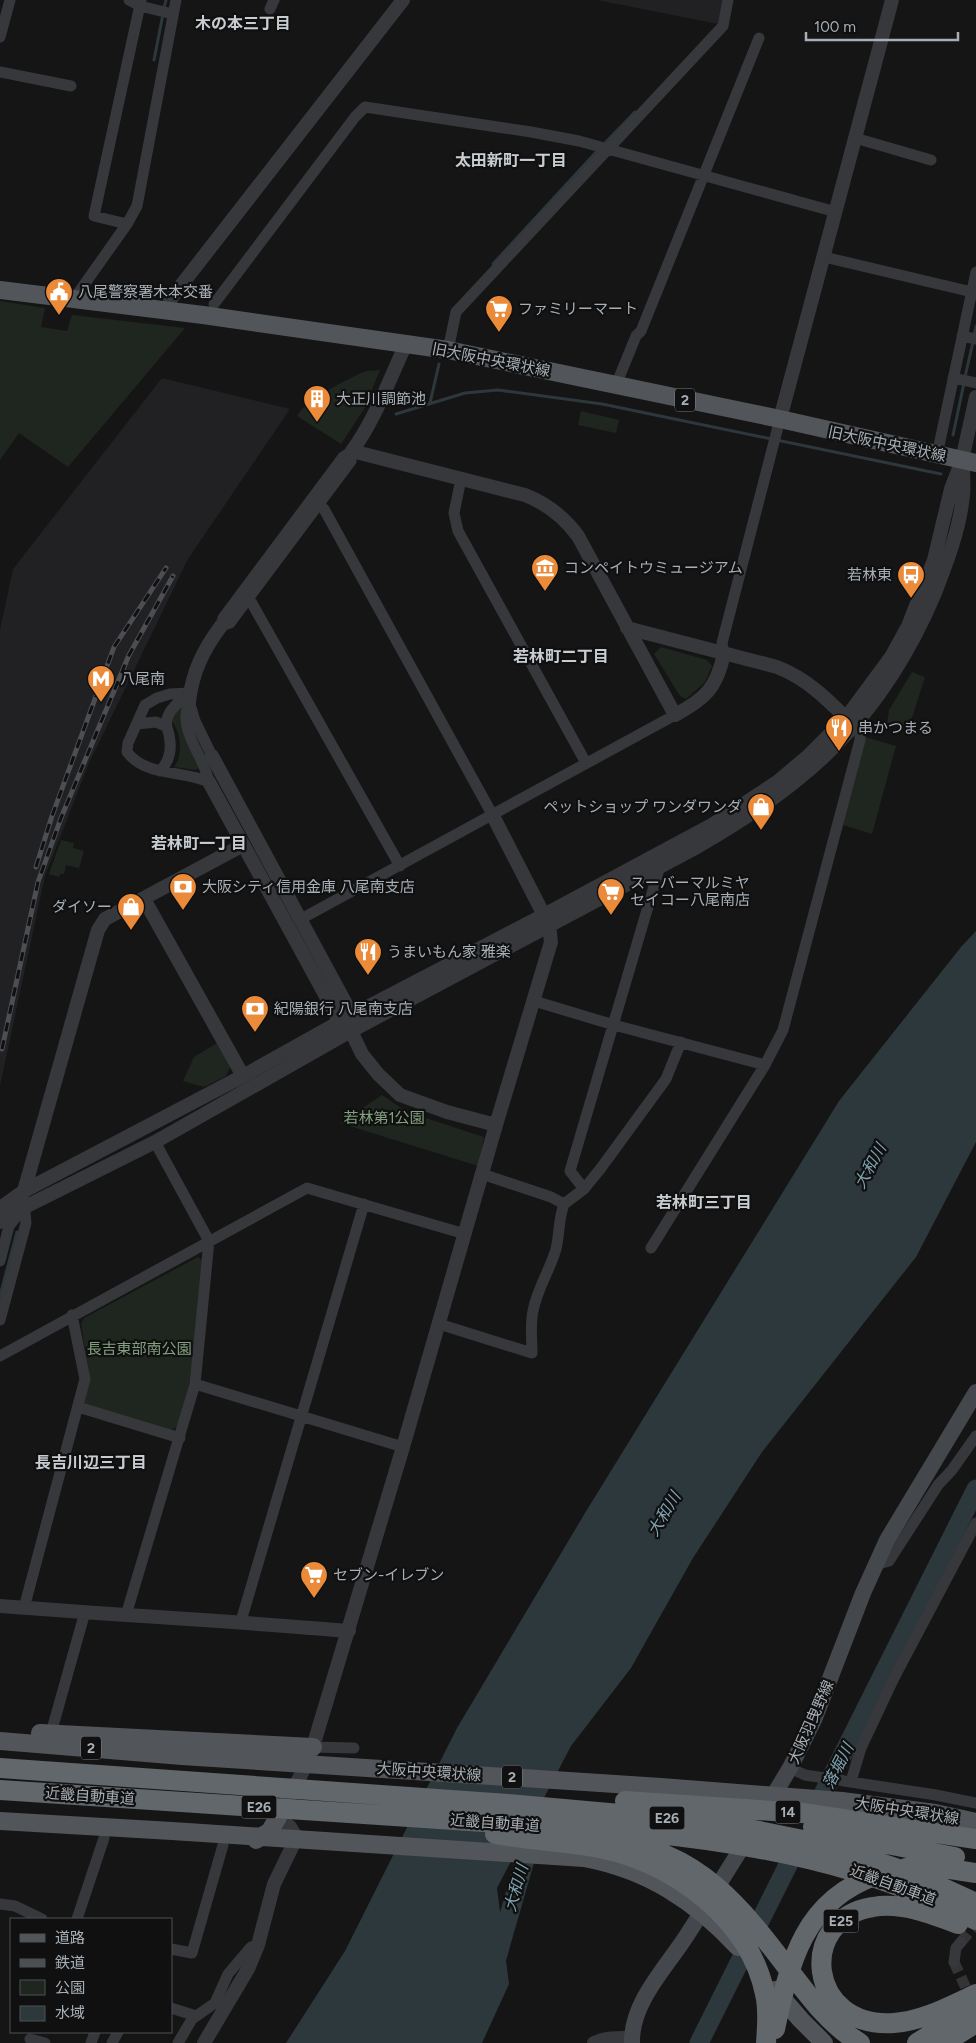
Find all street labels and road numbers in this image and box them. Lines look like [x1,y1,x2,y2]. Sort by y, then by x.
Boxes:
street label: 旧大阪中央環状線 [430,340,552,380]
road number: 2 [675,388,695,412]
street label: 旧大阪中央環状線 [826,423,948,465]
street label: 大阪羽曳野線 [784,1677,838,1767]
road number: 2 [81,1736,101,1760]
street label: 大阪中央環状線 [376,1759,482,1785]
road number: 2 [502,1765,522,1788]
street label: 近畿自動車道 [44,1784,136,1808]
street label: 大阪中央環状線 [854,1794,960,1828]
road number: E26 [242,1795,276,1818]
road number: 14 [776,1800,800,1824]
road number: E26 [650,1806,684,1830]
street label: 近畿自動車道 [449,1811,541,1835]
street label: 近畿自動車道 [848,1861,938,1909]
road number: E25 [824,1910,858,1932]

